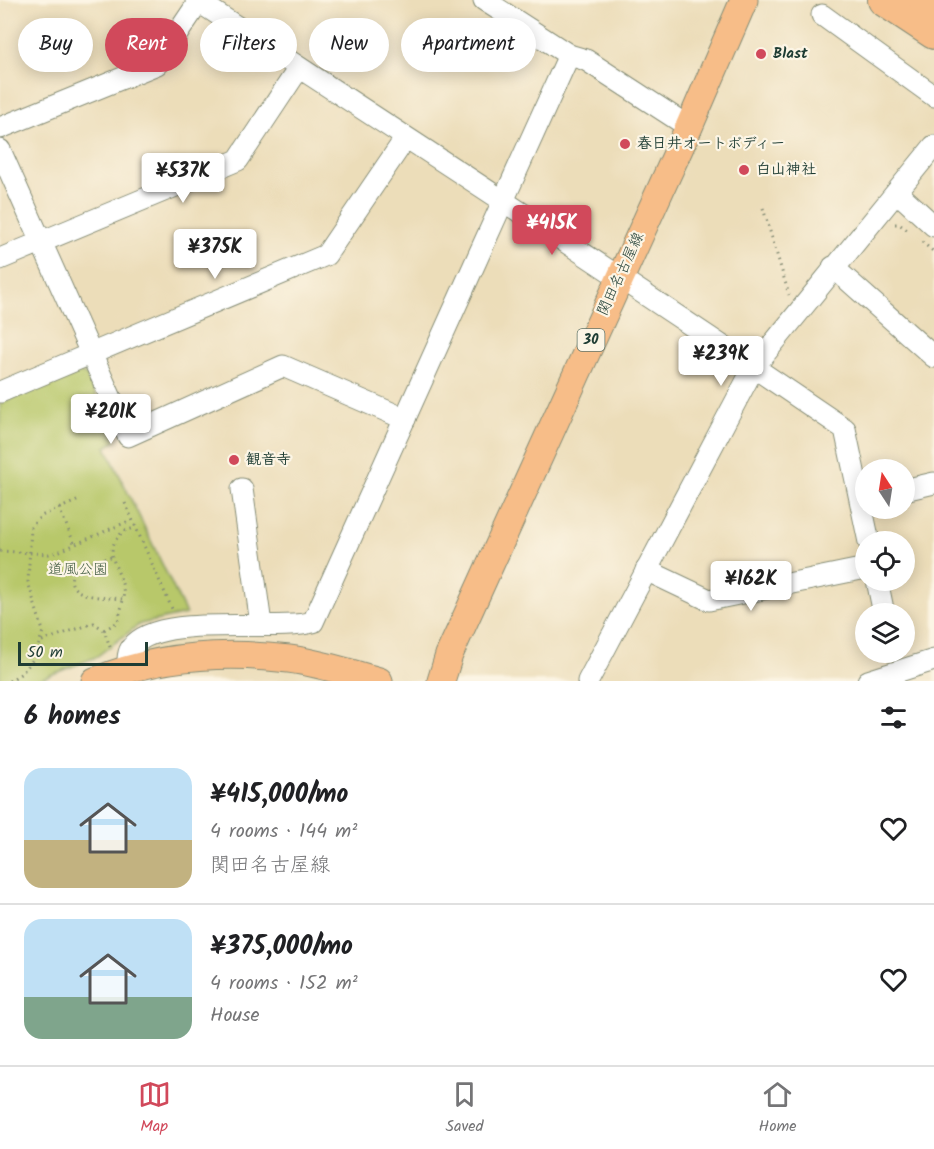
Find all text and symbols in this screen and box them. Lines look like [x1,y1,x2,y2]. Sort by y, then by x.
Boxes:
chip: Buy [18,18,93,72]
chip: Rent [105,18,188,72]
chip: Filters [200,18,297,72]
chip: New [309,18,389,72]
chip: Apartment [401,18,536,72]
place label: Blast [773,42,808,66]
marker: Blast [754,47,768,61]
place label: 春日井オートボディー [637,132,785,156]
marker: 春日井オートボディー [618,137,632,151]
pin: ¥537K [141,153,225,204]
text: ¥537K [156,156,210,188]
place label: 白山神社 [756,158,816,182]
marker: 白山神社 [737,163,751,177]
pin: ¥415K [510,205,594,256]
text: ¥415K [526,208,578,240]
street label: 関田名古屋線 [591,228,651,320]
pin: ¥375K [173,229,257,280]
text: ¥375K [188,232,242,264]
road number: 30 [578,329,604,351]
pin: ¥239K [679,336,763,387]
text: ¥239K [692,339,750,371]
pin: ¥201K [69,394,153,445]
text: ¥201K [85,397,137,429]
place label: 観音寺 [246,448,291,472]
marker: 観音寺 [227,453,241,467]
north arrow [855,459,915,519]
map controls [855,459,915,663]
button: locate [855,531,915,591]
park label: 道風公園 [48,558,108,582]
pin: ¥162K [709,561,793,612]
text: ¥162K [725,564,777,596]
button: layers [855,603,915,663]
scale bar [18,639,148,666]
text: 50 m [27,640,63,665]
text: 6 homes [24,696,121,738]
icon: filters [877,701,910,734]
text: ¥415,000/mo [210,774,348,816]
icon: home [72,792,144,864]
icon: heart [877,812,910,845]
text: 4 rooms · 144 m² [210,816,357,848]
text: 関田名古屋線 [210,850,330,882]
text: ¥375,000/mo [210,926,353,968]
icon: home [72,943,144,1015]
icon: heart [877,963,910,996]
text: 4 rooms · 152 m² [210,968,358,1000]
text: House [210,1000,260,1032]
tab: Map [138,1078,171,1139]
tab: Saved [446,1078,484,1139]
tab: Home [759,1078,796,1139]

